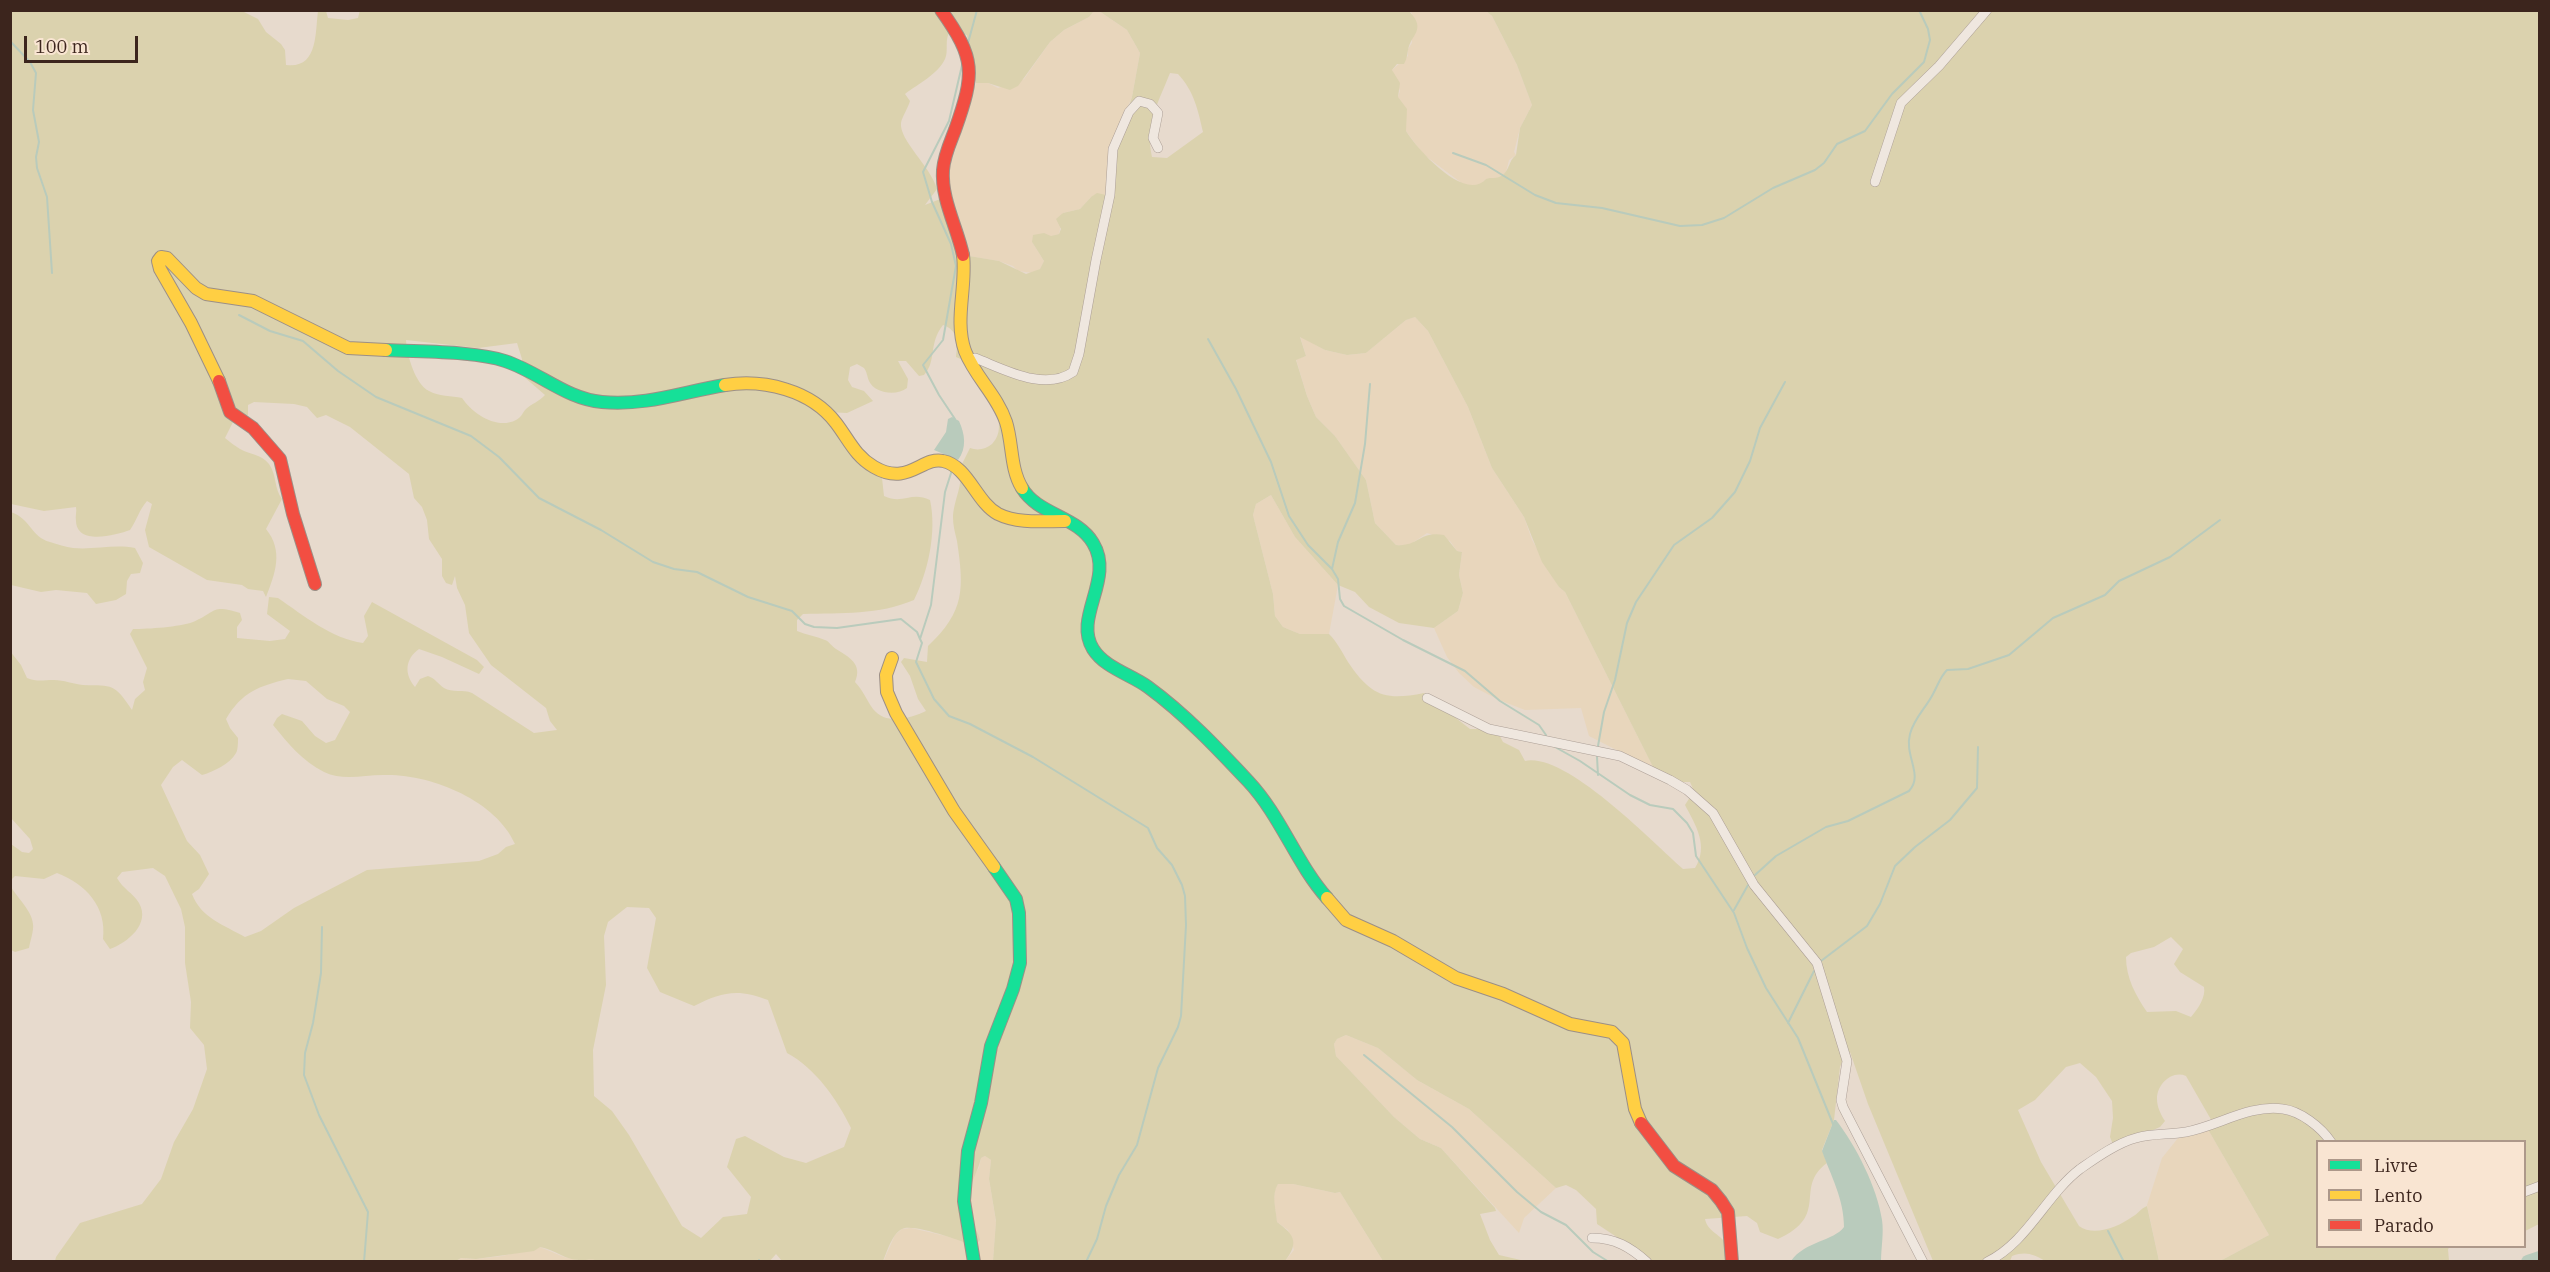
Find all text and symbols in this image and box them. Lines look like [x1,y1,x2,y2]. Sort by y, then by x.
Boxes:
scale bar [27,24,141,62]
text: 100 m [35,35,89,58]
legend [2316,1140,2526,1248]
text: Livre [2374,1154,2418,1177]
text: Lento [2374,1184,2422,1207]
text: Parado [2374,1214,2434,1237]

